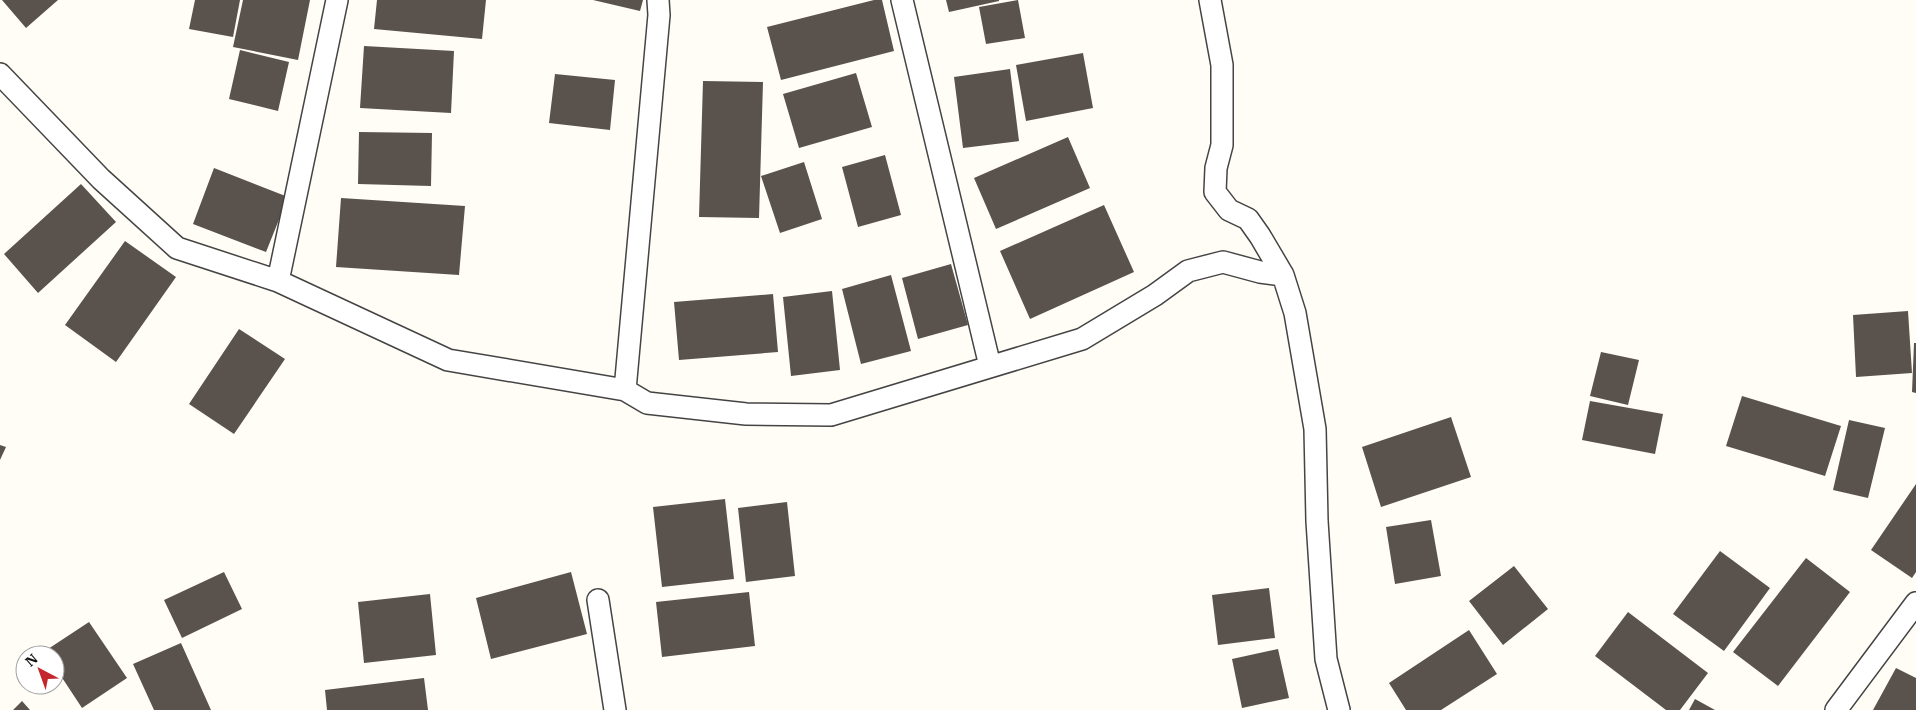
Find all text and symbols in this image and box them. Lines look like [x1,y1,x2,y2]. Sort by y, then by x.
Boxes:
north arrow [15,645,65,695]
text: N [21,650,42,671]

